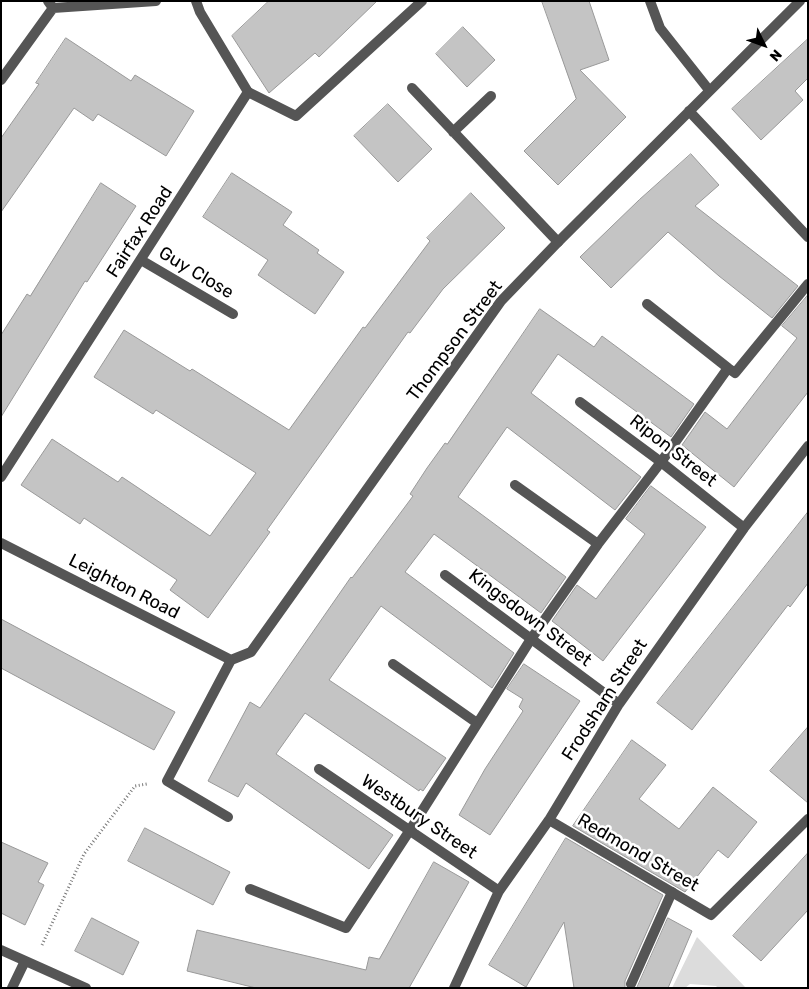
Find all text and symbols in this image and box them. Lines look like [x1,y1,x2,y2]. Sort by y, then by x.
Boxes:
north arrow [739,20,789,70]
text: N [766,46,785,65]
street label: Fairfax Road [102,182,178,282]
street label: Guy Close [155,242,237,304]
street label: Thompson Street [403,277,507,405]
street label: Ripon Street [625,410,721,492]
street label: Leighton Road [65,550,183,624]
street label: Kingsdown Street [464,565,596,671]
street label: Frodsham Street [558,635,652,765]
street label: Westbury Street [357,770,481,864]
street label: Redmond Street [573,809,703,897]

